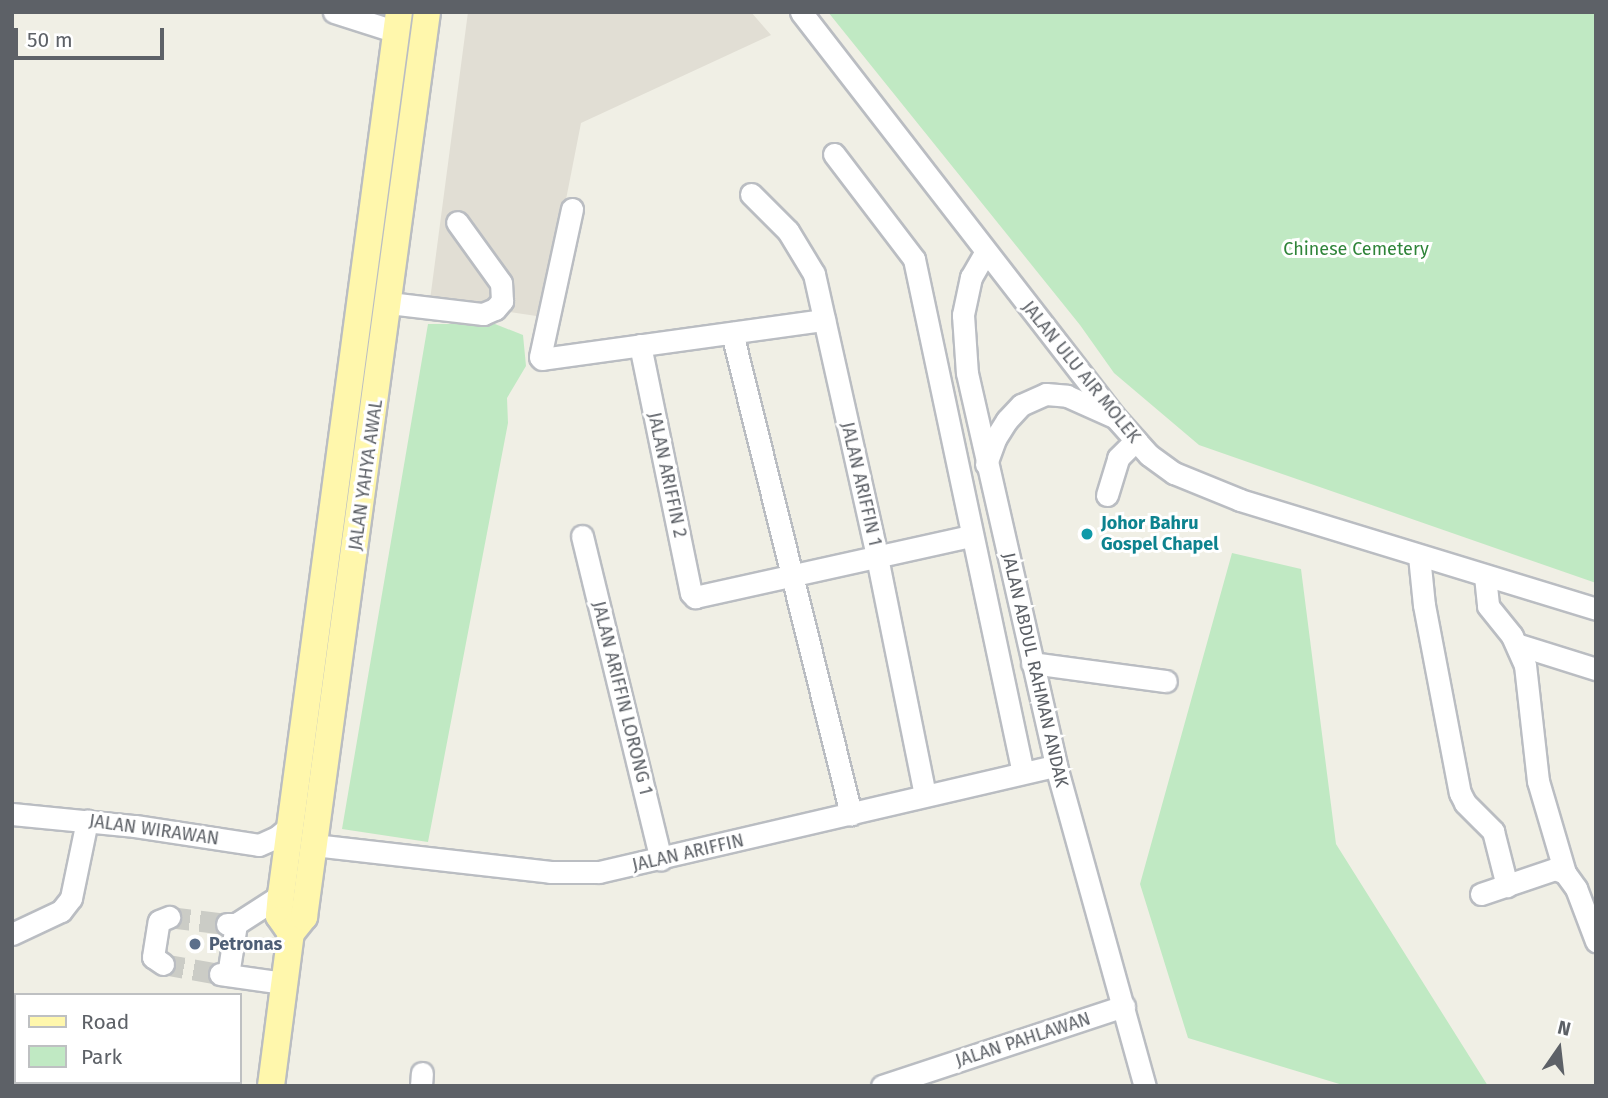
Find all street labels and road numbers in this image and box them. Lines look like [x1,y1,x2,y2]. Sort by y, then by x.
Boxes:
street label: JALAN ULU AIR MOLEK [1017,297,1145,447]
street label: JALAN YAHYA AWAL [345,398,387,552]
street label: JALAN ARIFFIN 2 [643,410,691,540]
street label: JALAN ARIFFIN 1 [836,420,886,548]
street label: JALAN ABDUL RAHMAN ANDAK [997,550,1073,790]
street label: JALAN ARIFFIN LORONG 1 [587,599,657,797]
street label: JALAN WIRAWAN [88,810,220,850]
street label: JALAN ARIFFIN [630,830,746,876]
street label: JALAN PAHLAWAN [953,1008,1093,1072]

